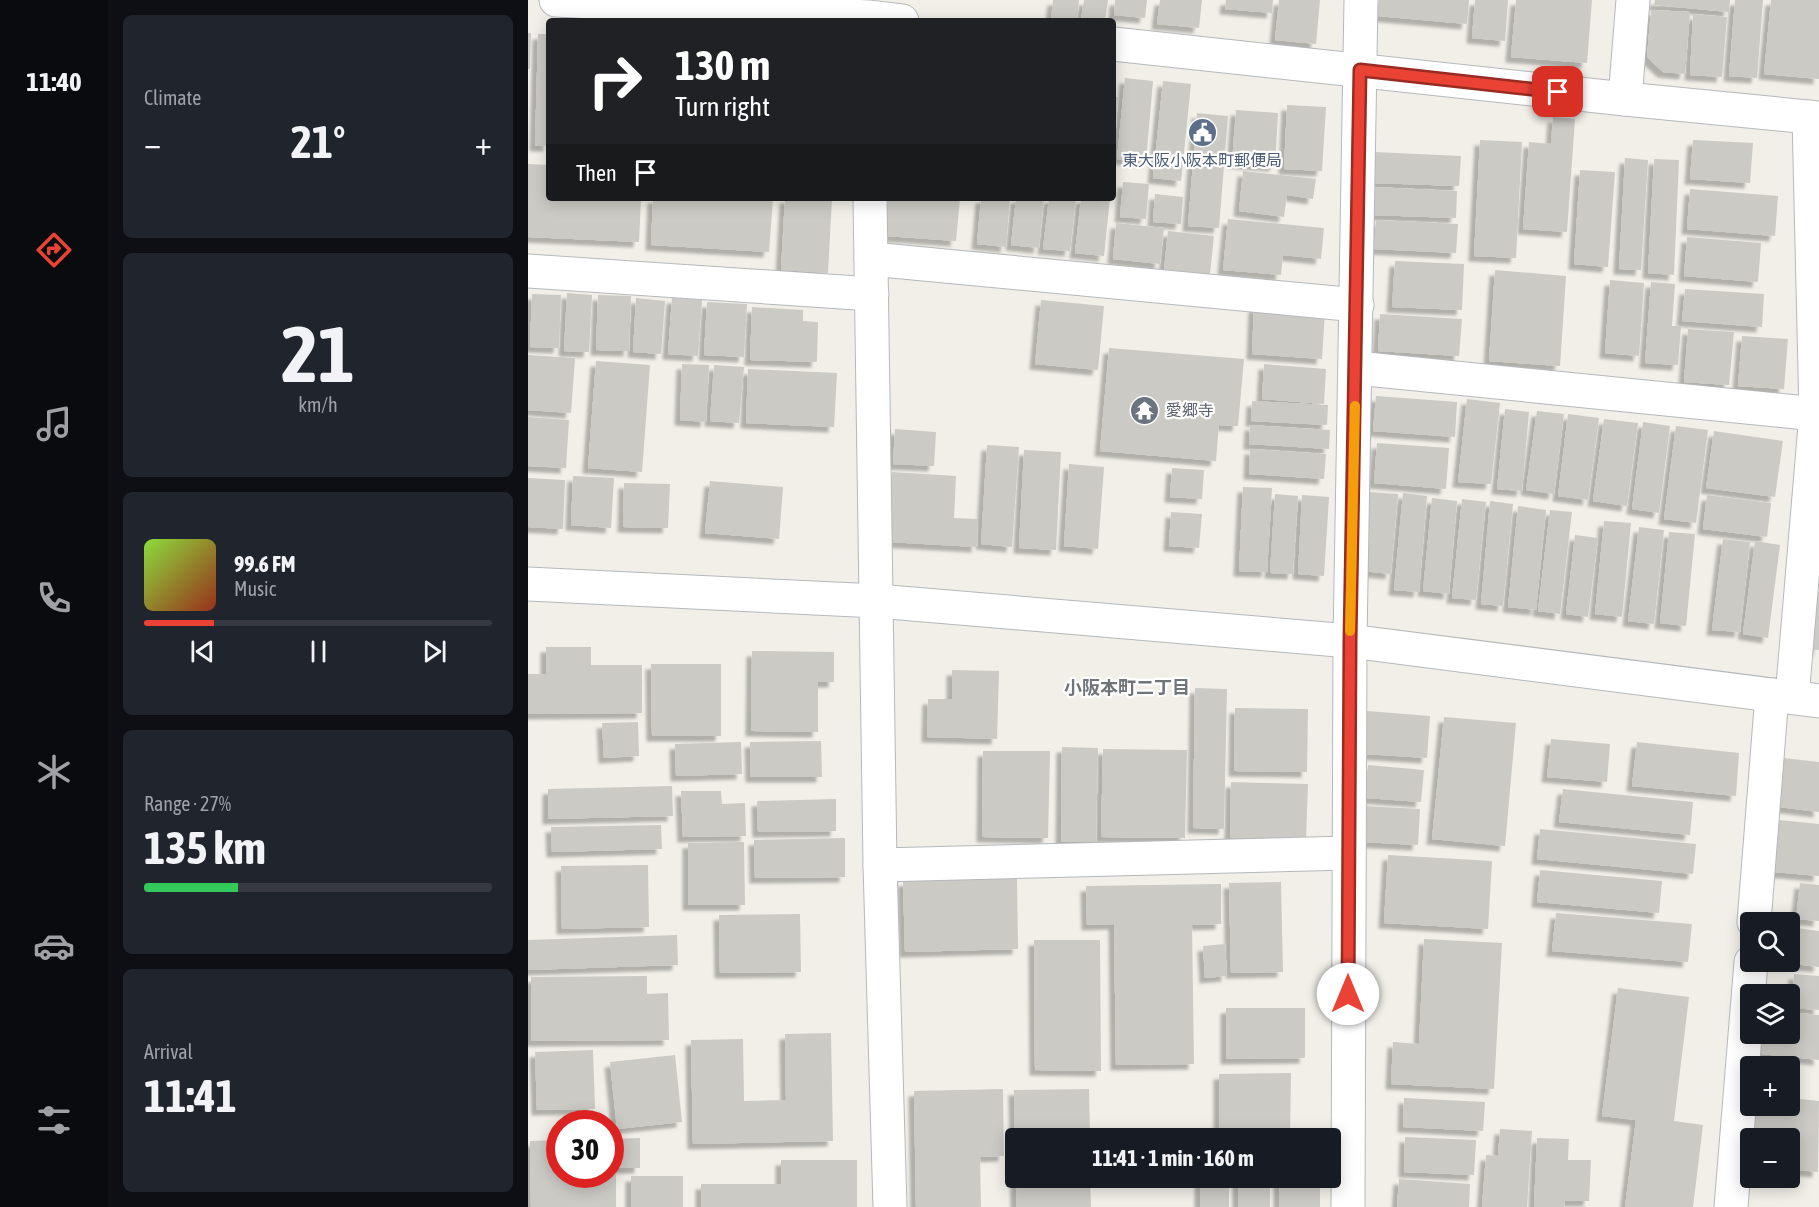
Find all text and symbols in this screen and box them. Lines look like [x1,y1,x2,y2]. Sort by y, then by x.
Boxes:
text: 130 m [675,41,770,89]
icon: right [576,42,654,120]
text: 11:40 [26,66,82,97]
pin [1532,66,1583,117]
icon: arrive [1541,75,1574,108]
text: Climate [144,86,201,109]
text: Turn right [675,91,770,122]
text: 21° [291,116,345,168]
public building icon: 東大阪小阪本町郵便局 [1186,116,1218,148]
text: − [144,124,161,162]
text: + [475,124,492,162]
place label: 東大阪小阪本町郵便局 [1122,151,1282,169]
icon: arrive [629,156,662,189]
text: Then [576,160,617,186]
icon: directions [33,229,75,271]
text: 21 [281,309,355,399]
text: km/h [298,393,338,416]
temple icon: 愛郷寺 [1129,394,1161,426]
place label: 愛郷寺 [1166,401,1214,419]
icon: music [33,403,75,445]
text: 99.6 FM [234,551,296,577]
icon: phone [33,577,75,619]
text: Music [234,577,276,600]
icon: previous [186,635,219,668]
icon: pause [302,635,335,668]
icon: next [418,635,451,668]
district label: 小阪本町二丁目 [1064,677,1190,698]
icon: climate [33,751,75,793]
text: Range · 27% [144,792,231,815]
text: 135 km [144,822,266,874]
map controls [1740,912,1800,1188]
button: search [1740,912,1800,972]
icon: car [33,925,75,967]
position arrow [1316,962,1380,1026]
button: layers [1740,984,1800,1044]
text: Arrival [144,1040,193,1063]
button: + [1740,1056,1800,1116]
text: 11:41 [144,1070,237,1122]
icon: filters [33,1099,75,1141]
speed limit sign: 30 [546,1110,624,1188]
button: − [1740,1128,1800,1188]
text: 11:41 · 1 min · 160 m [1092,1145,1254,1171]

